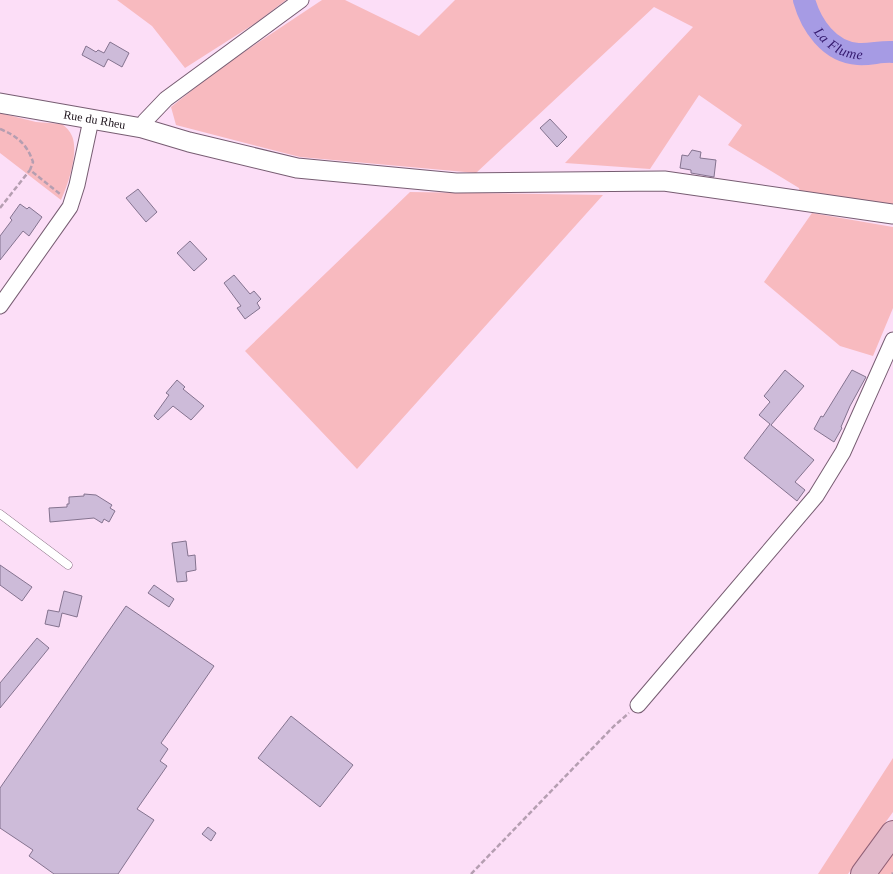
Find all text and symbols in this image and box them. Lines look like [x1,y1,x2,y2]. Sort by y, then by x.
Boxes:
water label: La Flume [810,24,863,62]
street label: Rue du Rheu [62,107,127,132]

